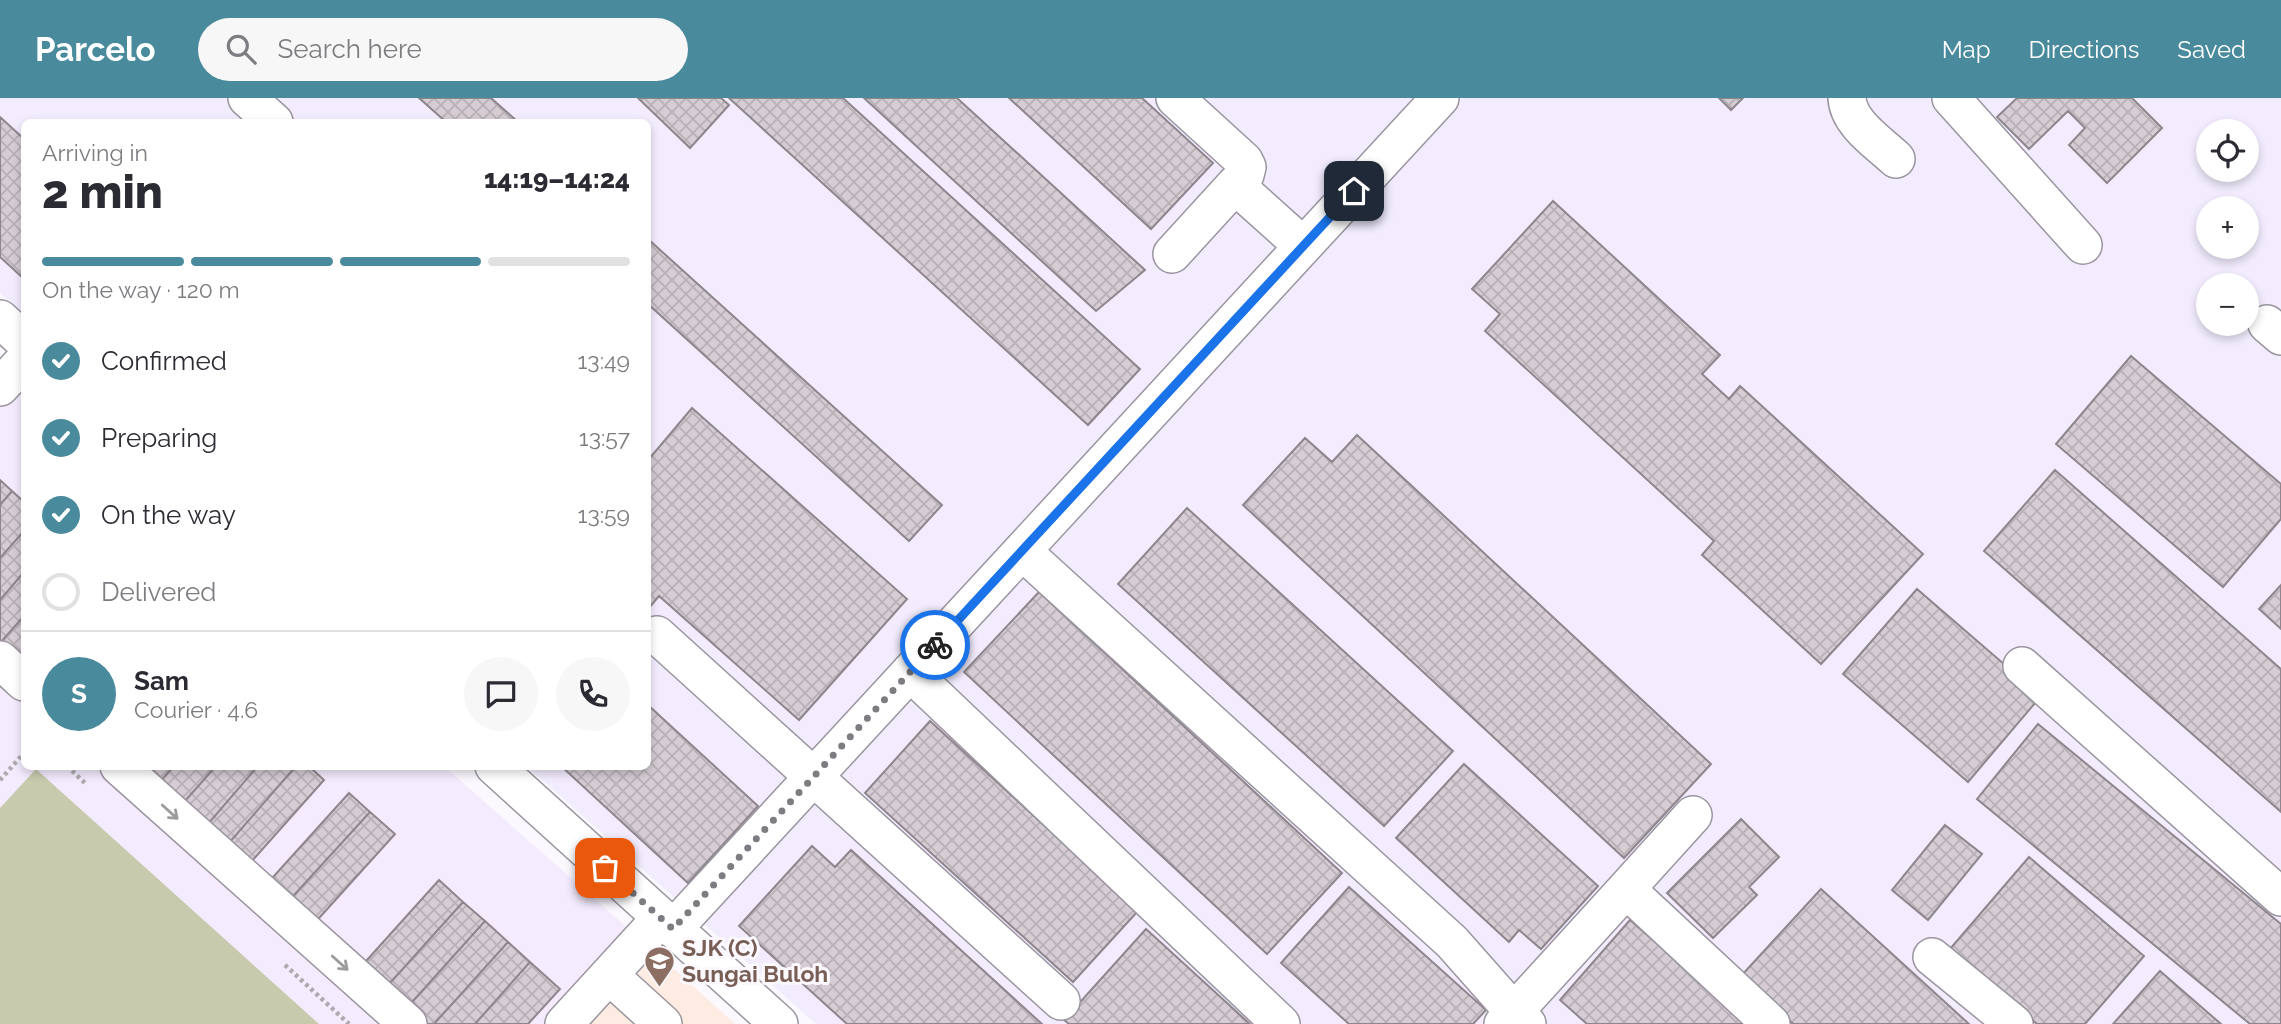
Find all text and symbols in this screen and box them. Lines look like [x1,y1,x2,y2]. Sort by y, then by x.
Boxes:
search box [198,18,688,81]
text: Parcelo [35,30,156,69]
icon: search [222,30,260,68]
text: Search here [278,34,422,64]
text: Map [1942,35,1991,64]
text: Directions [2029,35,2139,64]
text: Saved [2177,35,2246,64]
map controls [2196,119,2259,336]
button: locate [2196,119,2259,182]
text: Arriving in [42,139,148,166]
pin [1324,161,1384,221]
text: 14:19–14:24 [484,164,630,194]
text: 2 min [42,165,163,219]
icon: home [1335,172,1373,210]
button: + [2196,196,2259,259]
button: − [2196,273,2259,336]
text: On the way · 120 m [42,276,240,303]
icon: check [42,342,80,380]
text: Confirmed [101,346,227,376]
text: 13:49 [578,347,630,374]
icon: check [42,419,80,457]
text: Preparing [101,423,217,453]
text: 13:57 [579,424,630,451]
icon: check [42,496,80,534]
text: On the way [101,500,236,530]
text: 13:59 [578,501,630,528]
text: Delivered [101,577,216,607]
courier [900,610,970,680]
icon: bike [916,626,954,664]
button: chat [464,657,538,731]
button: phone [556,657,630,731]
text: Sam [134,666,189,696]
text: S [71,679,87,709]
text: Courier · 4.6 [134,696,258,723]
one-way arrow [161,804,179,820]
pin [575,838,635,898]
icon: bag [586,849,624,887]
place label: SJK (C) Sungai Buloh [682,934,828,987]
school or university icon: SJK (C) Sungai Buloh [642,944,676,988]
one-way arrow [331,955,348,972]

